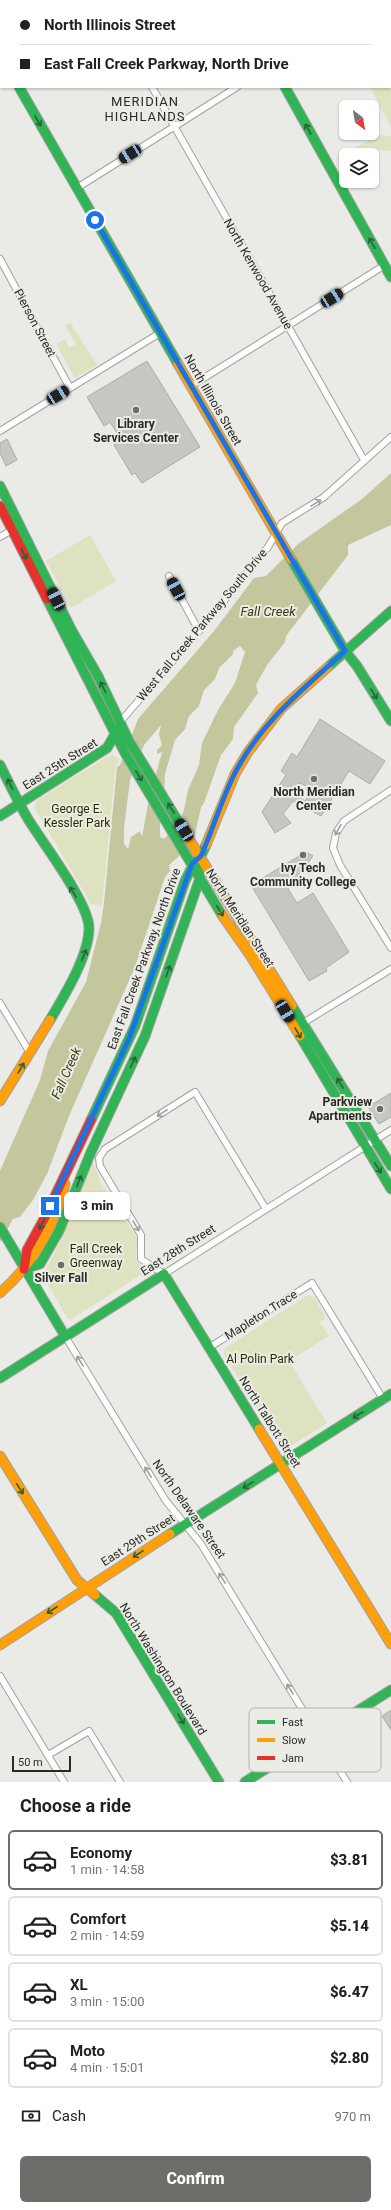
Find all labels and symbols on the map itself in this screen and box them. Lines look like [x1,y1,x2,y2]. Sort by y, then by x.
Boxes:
district label: MERIDIAN HIGHLANDS [104,94,186,124]
north arrow [339,100,379,140]
one-way arrow [35,115,43,127]
one-way arrow [304,124,312,136]
car [117,143,143,165]
route start [86,211,104,229]
street label: North Kenwood Avenue [221,216,295,332]
one-way arrow [368,237,375,249]
street label: Pierson Street [11,287,59,360]
car [319,287,345,309]
street label: North Illinois Street [181,352,245,448]
car [45,384,71,406]
marker: Library Services Center [131,405,141,415]
place label: Library Services Center [93,417,179,445]
one-way arrow [310,498,321,507]
street label: West Fall Creek Parkway South Drive [134,546,270,704]
one-way arrow [21,548,28,560]
car [165,576,187,602]
car [45,586,67,612]
water label: Fall Creek [240,604,296,619]
one-way arrow [99,681,106,693]
one-way arrow [371,688,379,700]
street label: East 25th Street [20,735,100,792]
one-way arrow [135,770,143,781]
marker: North Meridian Center [309,774,319,784]
one-way arrow [6,778,13,790]
place label: North Meridian Center [273,785,355,813]
park label: George E. Kessler Park [44,802,111,830]
one-way arrow [167,803,175,814]
car [173,817,195,843]
one-way arrow [334,824,342,836]
marker: Ivy Tech Community College [298,850,308,860]
place label: Ivy Tech Community College [250,861,356,889]
street label: East Fall Creek Parkway, North Drive [105,866,183,1052]
street label: North Meridian Street [203,866,277,970]
one-way arrow [69,886,77,898]
one-way arrow [216,905,224,916]
one-way arrow [80,949,88,961]
one-way arrow [165,966,173,978]
car [274,998,296,1024]
one-way arrow [294,1027,302,1039]
water label: Fall Creek [48,1044,84,1101]
one-way arrow [130,1057,137,1069]
one-way arrow [17,1062,25,1074]
one-way arrow [336,1078,344,1089]
place label: Parkview Apartments [308,1095,372,1123]
marker: Parkview Apartments [375,1104,385,1114]
one-way arrow [157,1109,168,1117]
one-way arrow [374,1162,382,1174]
one-way arrow [76,1175,84,1187]
callout: 3 min [64,1192,130,1220]
route end [41,1197,59,1215]
one-way arrow [37,1218,45,1230]
one-way arrow [132,1220,140,1231]
street label: East 28th Street [138,1221,218,1278]
park label: Fall Creek Greenway [70,1242,123,1270]
marker: Silver Fall [56,1260,66,1270]
place label: Silver Fall [35,1271,87,1285]
street label: Mapleton Trace [222,1287,300,1343]
park label: Al Polin Park [226,1352,295,1366]
one-way arrow [76,1356,84,1367]
street label: North Talbott Street [236,1374,304,1470]
one-way arrow [353,1411,364,1419]
street label: North Delaware Street [150,1457,228,1561]
one-way arrow [144,1467,152,1478]
one-way arrow [242,1481,254,1489]
one-way arrow [17,1483,25,1495]
street label: East 29th Street [98,1511,178,1569]
one-way arrow [133,1550,144,1558]
one-way arrow [217,1572,225,1584]
street label: North Washington Boulevard [117,1601,209,1737]
one-way arrow [46,1606,58,1614]
one-way arrow [285,1683,293,1695]
legend [249,1708,381,1772]
one-way arrow [178,1713,186,1725]
text: Fast [282,1716,304,1729]
text: Slow [282,1734,306,1747]
text: Jam [282,1752,304,1765]
scale bar [12,1754,71,1773]

